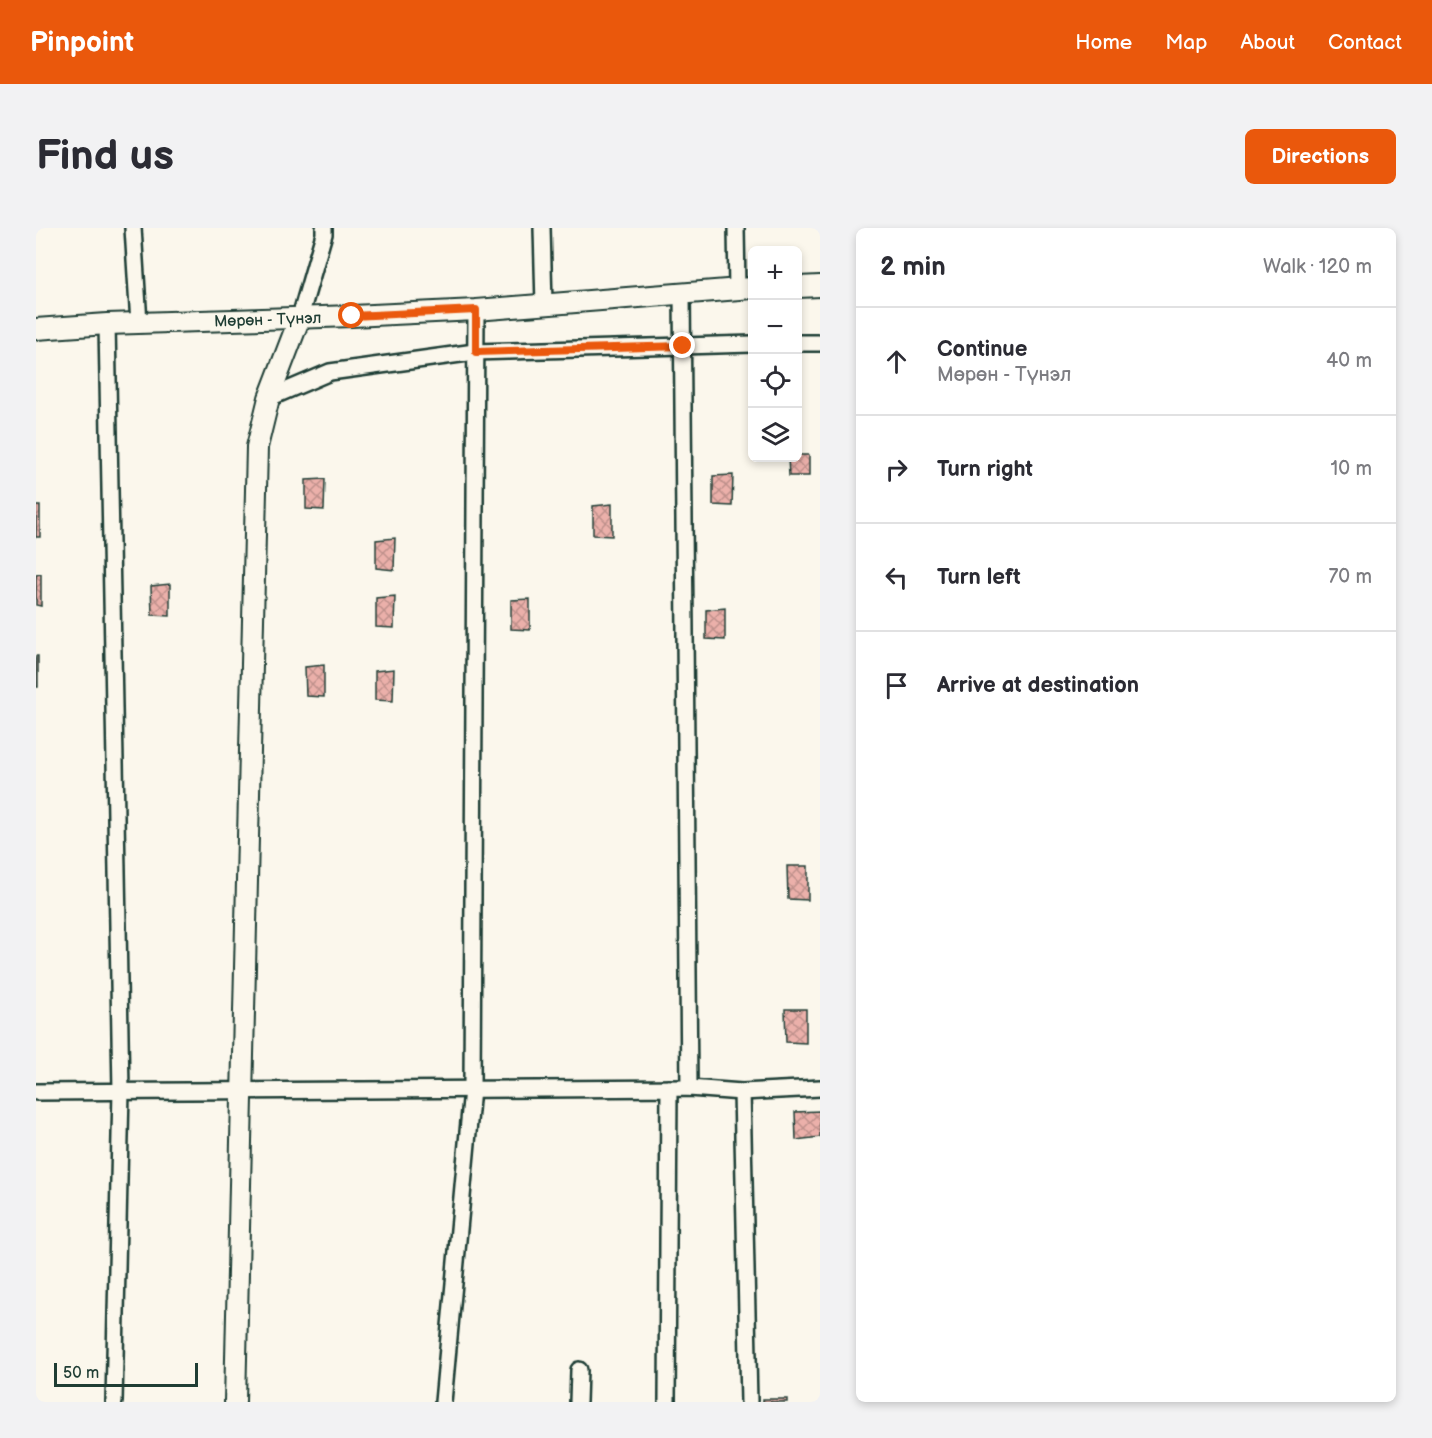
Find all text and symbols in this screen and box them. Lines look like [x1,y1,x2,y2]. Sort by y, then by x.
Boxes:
text: Pinpoint [30,26,134,59]
text: Home [1075,30,1132,55]
text: Map [1165,30,1207,55]
text: About [1240,30,1295,55]
text: Contact [1328,30,1402,55]
button: Directions [1245,129,1396,184]
text: Find us [36,131,174,182]
map controls [748,246,802,462]
button: + [748,246,802,300]
text: 2 min [880,252,946,283]
text: Walk · 120 m [1263,255,1372,279]
button: − [748,300,802,354]
route start [338,302,364,328]
street label: Мөрөн - Түнэл [214,309,322,332]
route end [669,332,695,358]
text: Continue [937,336,1027,363]
icon: ahead [880,345,913,378]
text: 40 m [1326,349,1372,373]
button: locate [748,354,802,408]
text: Мөрөн - Түнэл [937,363,1071,387]
button: layers [748,408,802,462]
icon: right [880,453,913,486]
text: Turn right [937,456,1033,483]
text: 10 m [1331,457,1372,481]
icon: left [880,561,913,594]
text: Turn left [937,564,1021,591]
text: 70 m [1328,565,1372,589]
icon: arrive [880,669,913,702]
text: Arrive at destination [937,672,1139,699]
scale bar [54,1360,198,1388]
text: 50 m [63,1364,99,1383]

